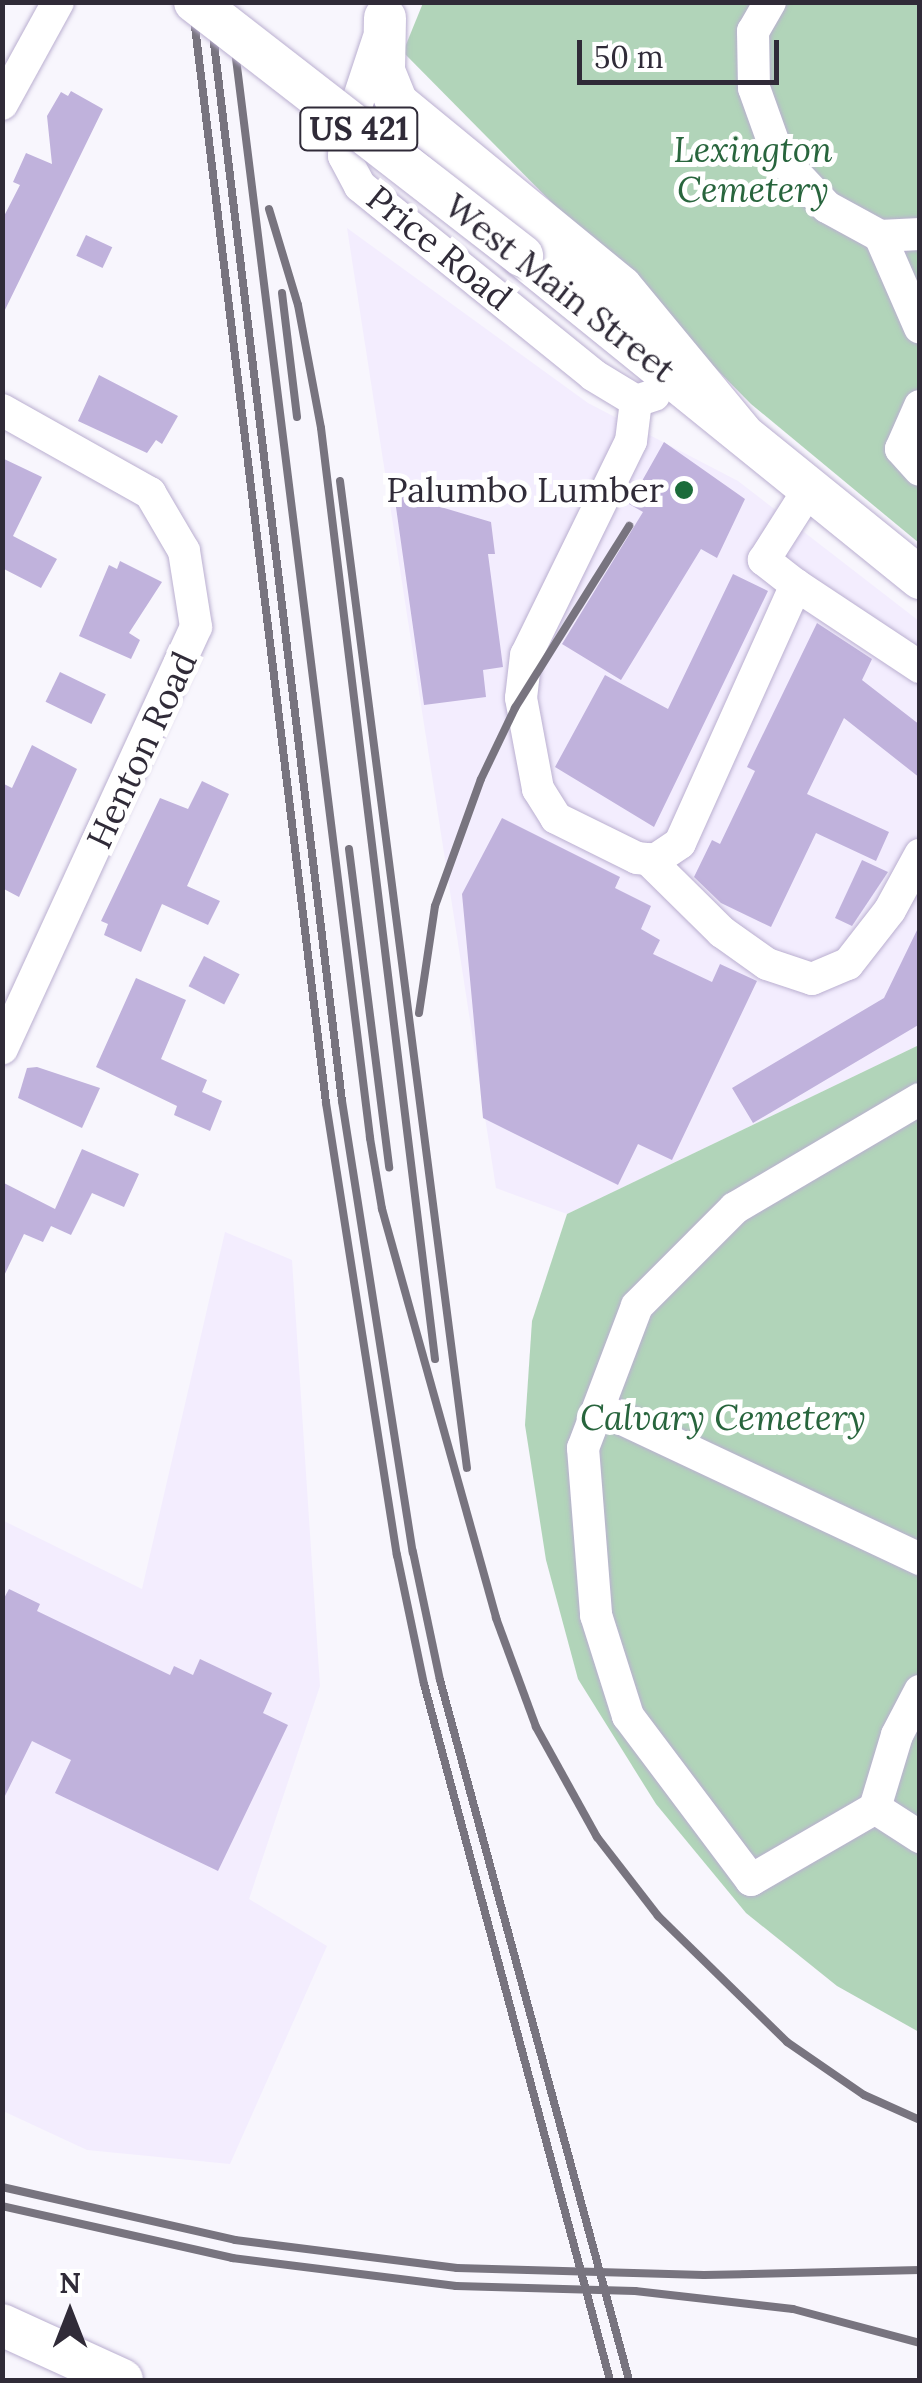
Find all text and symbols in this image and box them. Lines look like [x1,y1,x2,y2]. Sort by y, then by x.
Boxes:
scale bar [582,20,784,82]
text: 50 m [594,38,664,76]
road number: US 421 [299,102,419,156]
park label: Lexington Cemetery [673,129,833,211]
street label: Price Road [358,177,520,319]
street label: West Main Street [436,185,684,391]
place label: Palumbo Lumber [386,469,664,511]
marker: Palumbo Lumber [673,479,695,501]
street label: Henton Road [78,645,206,855]
park label: Calvary Cemetery [580,1397,866,1439]
north arrow [20,2263,120,2363]
text: N [59,2265,81,2301]

